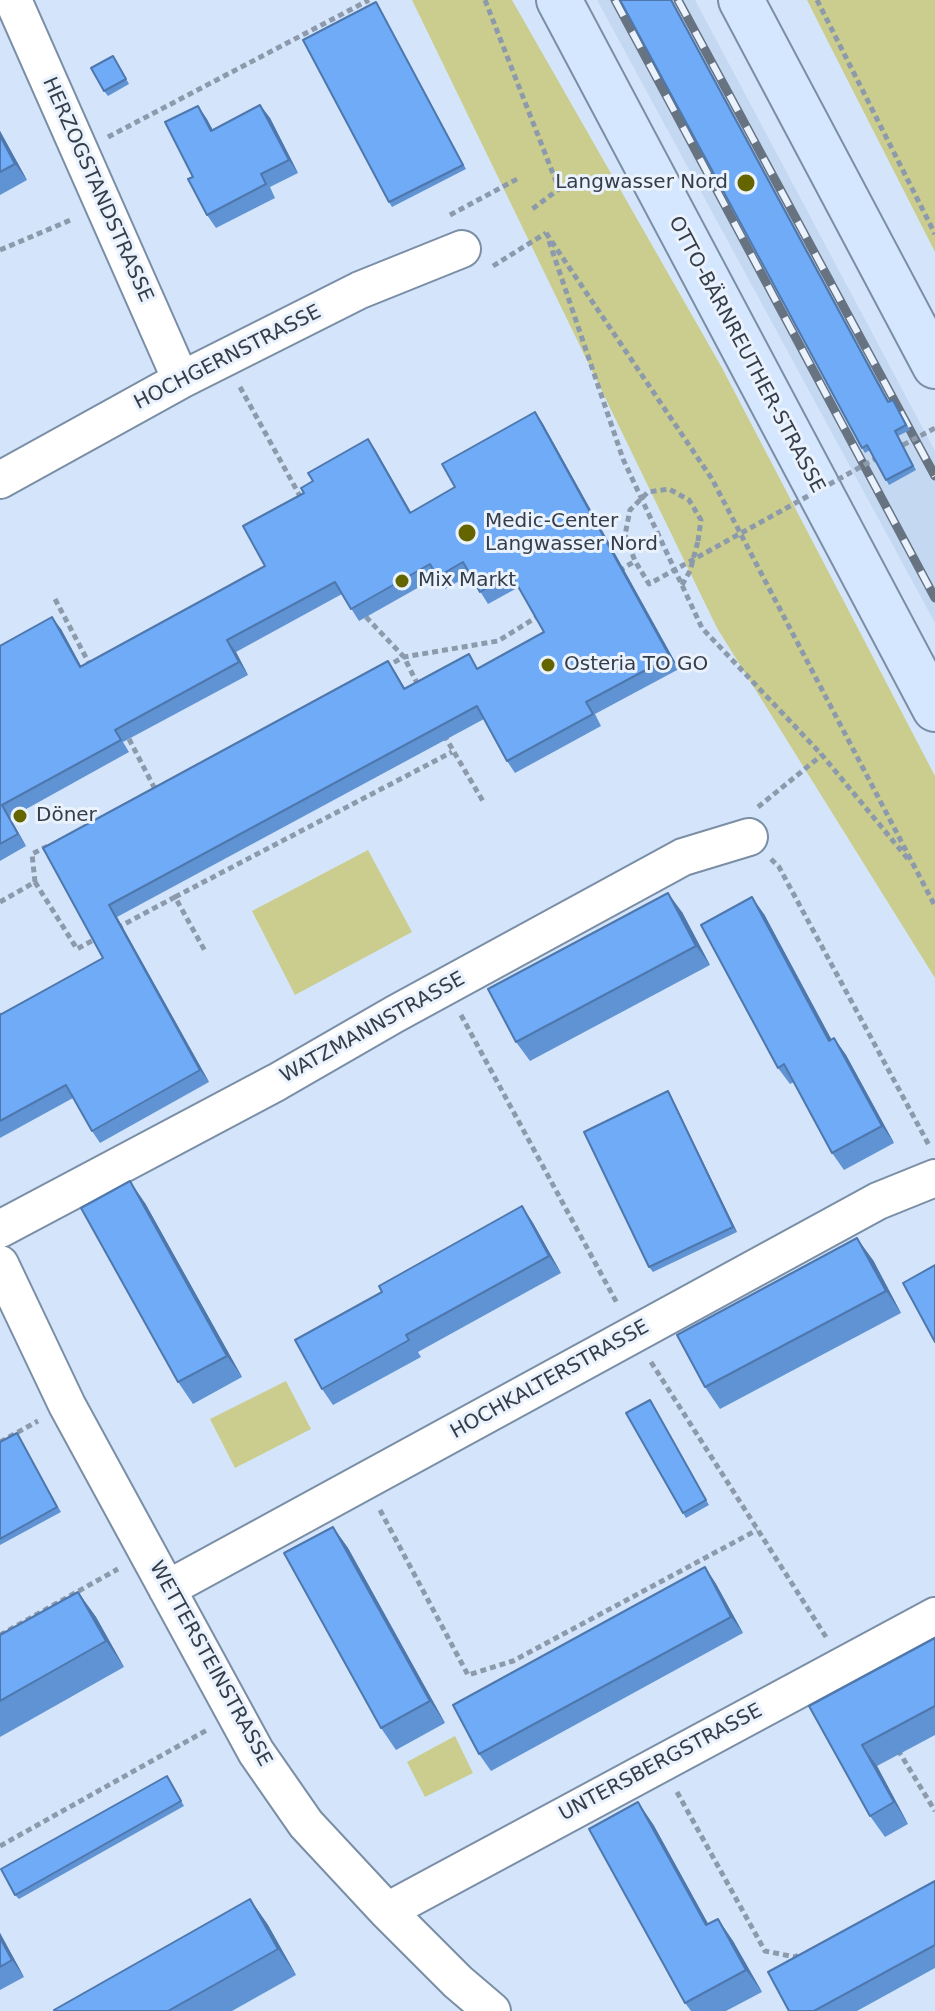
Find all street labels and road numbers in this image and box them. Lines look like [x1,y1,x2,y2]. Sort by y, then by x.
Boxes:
street label: HERZOGSTANDSTRASSE [36,74,158,306]
street label: OTTO-BÄRNREUTHER-STRASSE [663,213,829,497]
street label: HOCHGERNSTRASSE [131,300,325,416]
street label: WATZMANNSTRASSE [277,967,469,1089]
street label: HOCHKALTERSTRASSE [447,1315,653,1445]
street label: WETTERSTEINSTRASSE [143,1557,277,1771]
street label: UNTERSBERGSTRASSE [555,1699,767,1827]

